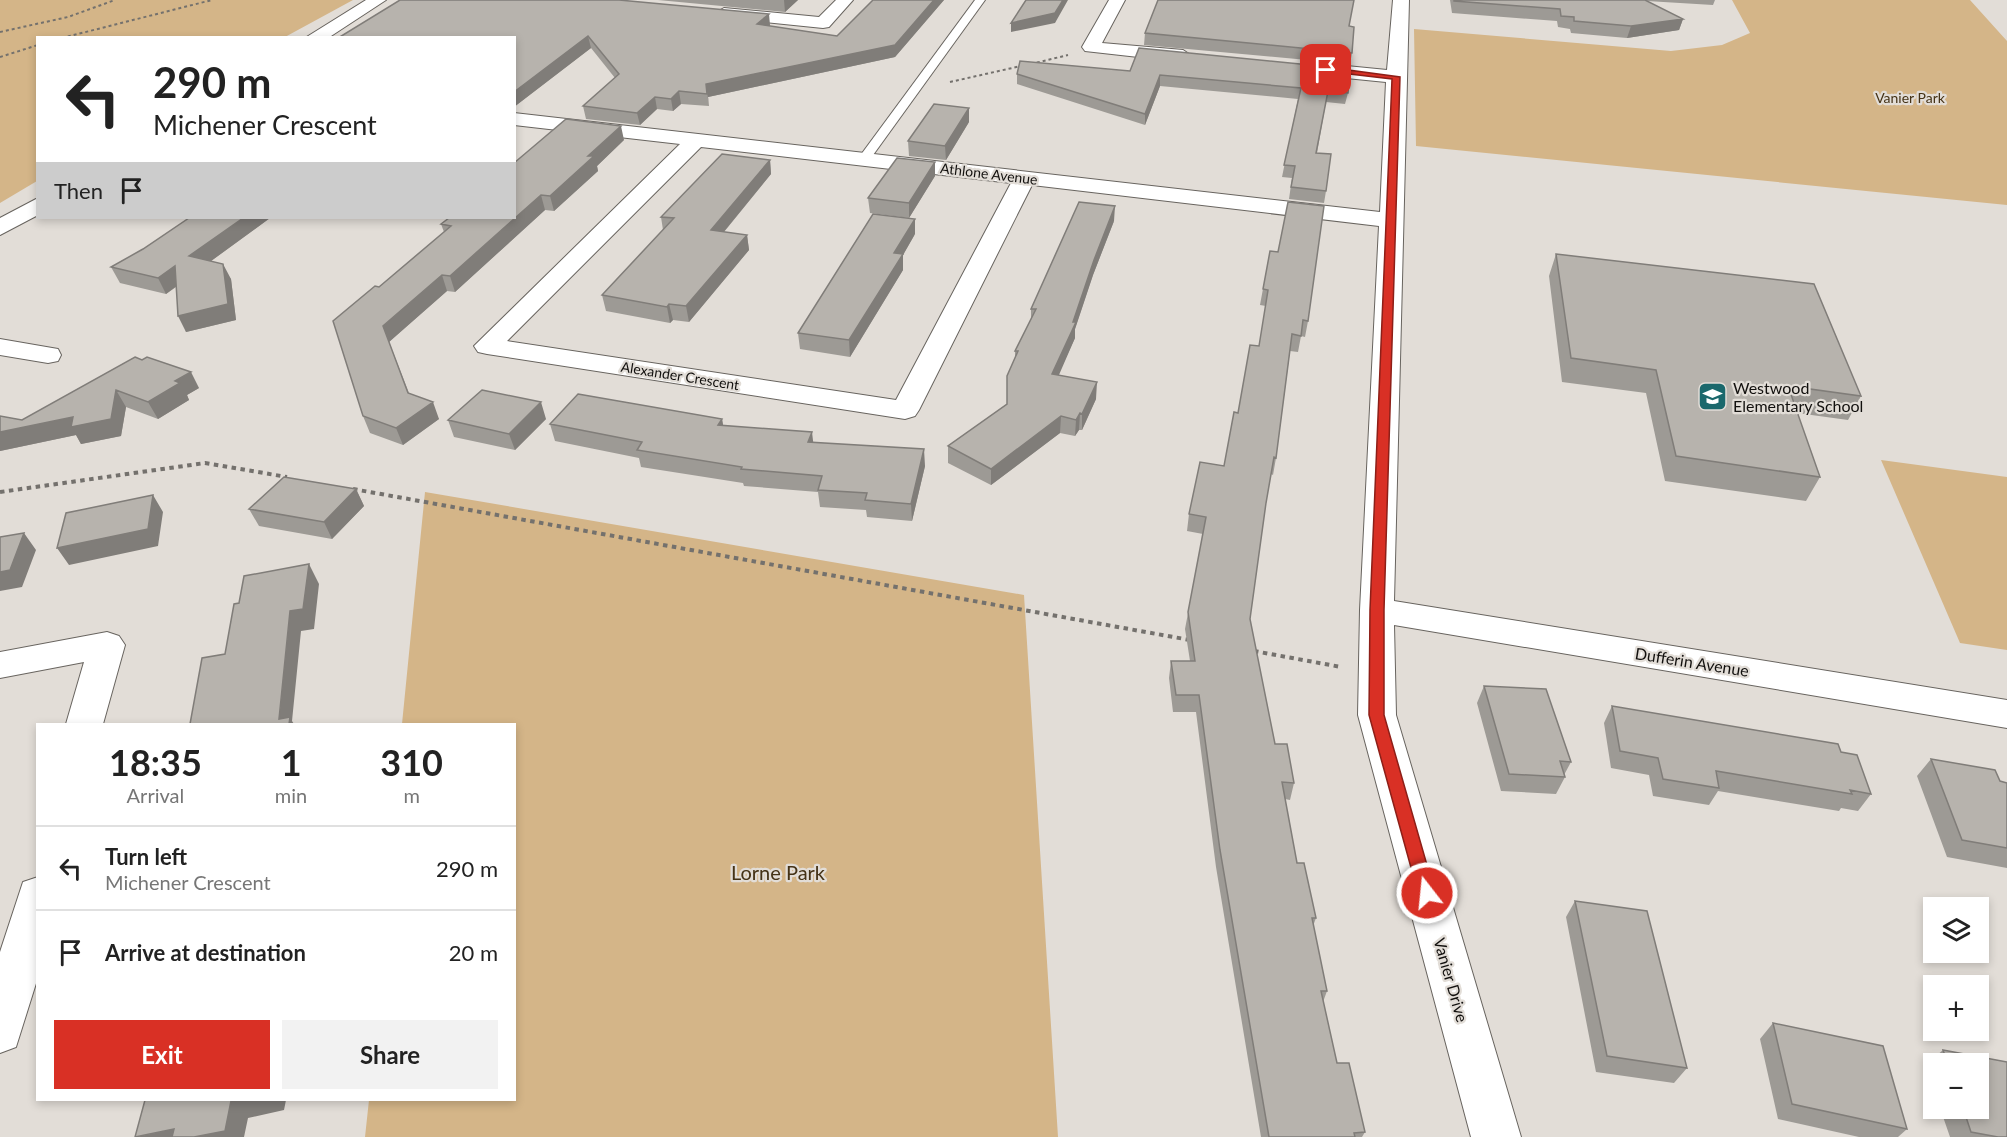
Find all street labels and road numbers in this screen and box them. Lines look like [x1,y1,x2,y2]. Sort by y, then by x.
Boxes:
street label: Athlone Avenue [939,159,1039,188]
street label: Alexander Crescent [620,358,741,393]
street label: Dufferin Avenue [1634,643,1750,680]
street label: Vanier Drive [1430,936,1473,1024]

